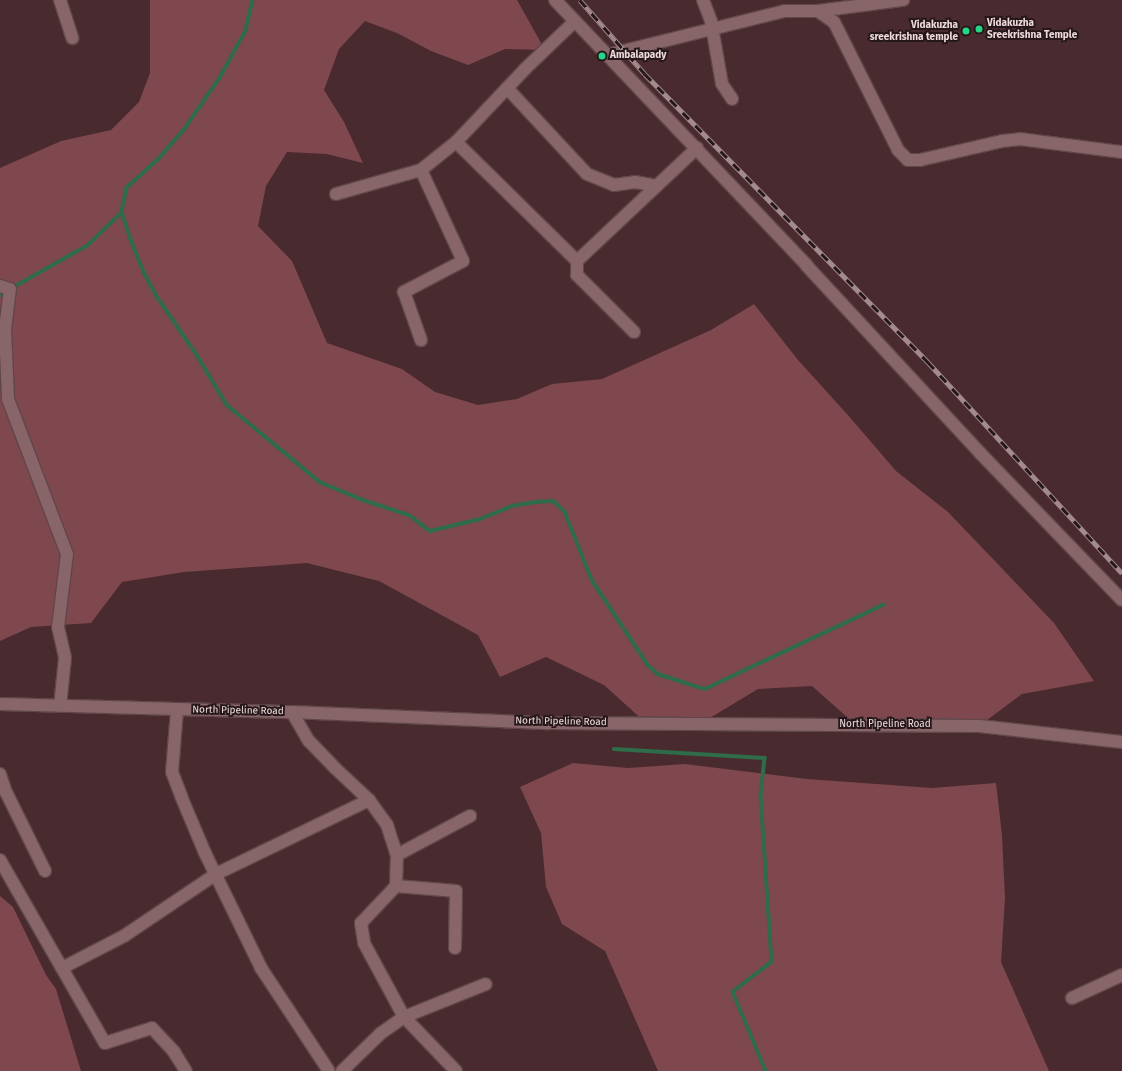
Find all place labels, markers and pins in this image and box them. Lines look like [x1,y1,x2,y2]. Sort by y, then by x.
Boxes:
place label: Vidakuzha Sreekrishna Temple [987,17,1077,40]
place label: Vidakuzha sreekrishna temple [870,19,958,42]
marker: Vidakuzha Sreekrishna Temple [974,24,984,34]
marker: Vidakuzha sreekrishna temple [961,26,971,36]
place label: Ambalapady [610,50,667,62]
marker: Ambalapady [597,51,607,61]

